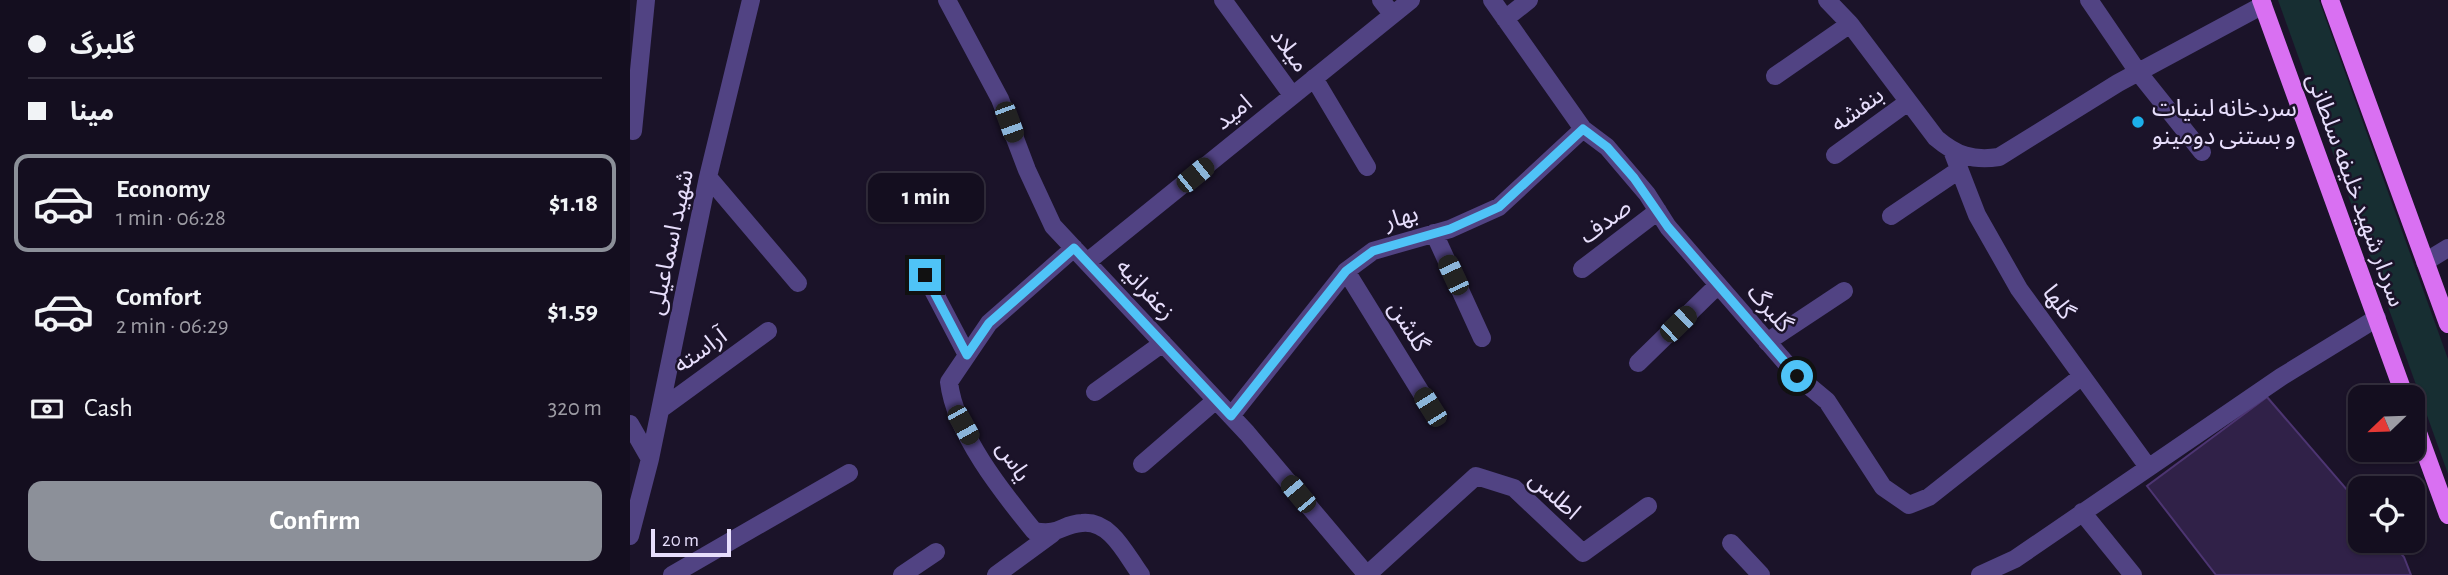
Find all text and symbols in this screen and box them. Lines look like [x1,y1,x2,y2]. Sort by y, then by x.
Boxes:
street label: میلاد [1265,24,1313,77]
text: گلبرگ [70,32,135,58]
street label: سردار شهید خلیفه سلطانی [2301,71,2408,310]
street label: بنفشه [1827,83,1888,137]
street label: امید [1211,91,1257,135]
place label: سردخانه لبنیات و بستنی دومینو [2152,97,2297,150]
text: مینا [70,99,114,125]
car [992,99,1027,145]
marker: سردخانه لبنیات و بستنی دومینو [2130,114,2146,130]
car [1173,154,1218,196]
street label: شهید اسماعیلی [644,167,698,317]
icon: car [32,172,95,235]
callout: 1 min [867,174,983,222]
text: Economy [116,176,210,202]
text: 1 min [902,186,950,209]
text: $1.18 [549,190,598,216]
street label: صدف [1575,195,1636,249]
street label: بهار [1380,202,1421,235]
text: 1 min · 06:28 [116,207,226,230]
car [1435,252,1472,298]
street label: زعفرانیه [1111,254,1179,326]
route end [909,259,941,291]
street label: گلبرگ [1741,279,1798,339]
icon: car [32,280,95,343]
street label: گلها [2038,280,2080,325]
text: Comfort [116,284,201,310]
street label: گلشن [1383,296,1434,357]
text: $1.59 [547,298,598,324]
car [1656,302,1701,346]
text: 2 min · 06:29 [116,315,228,338]
street label: آراسته [668,322,733,379]
route start [1781,360,1813,392]
car [1410,384,1451,430]
north arrow [2348,385,2426,462]
map controls [2348,385,2425,553]
icon: cash [28,390,66,428]
text: Cash [84,395,133,421]
text: 320 m [548,397,602,420]
car [944,402,983,448]
street label: یاس [991,437,1035,486]
street label: اطلس [1524,467,1585,525]
car [1277,471,1320,517]
button: locate [2348,476,2425,553]
button: Confirm [28,481,602,561]
scale bar [651,526,732,558]
text: 20 m [662,531,699,550]

